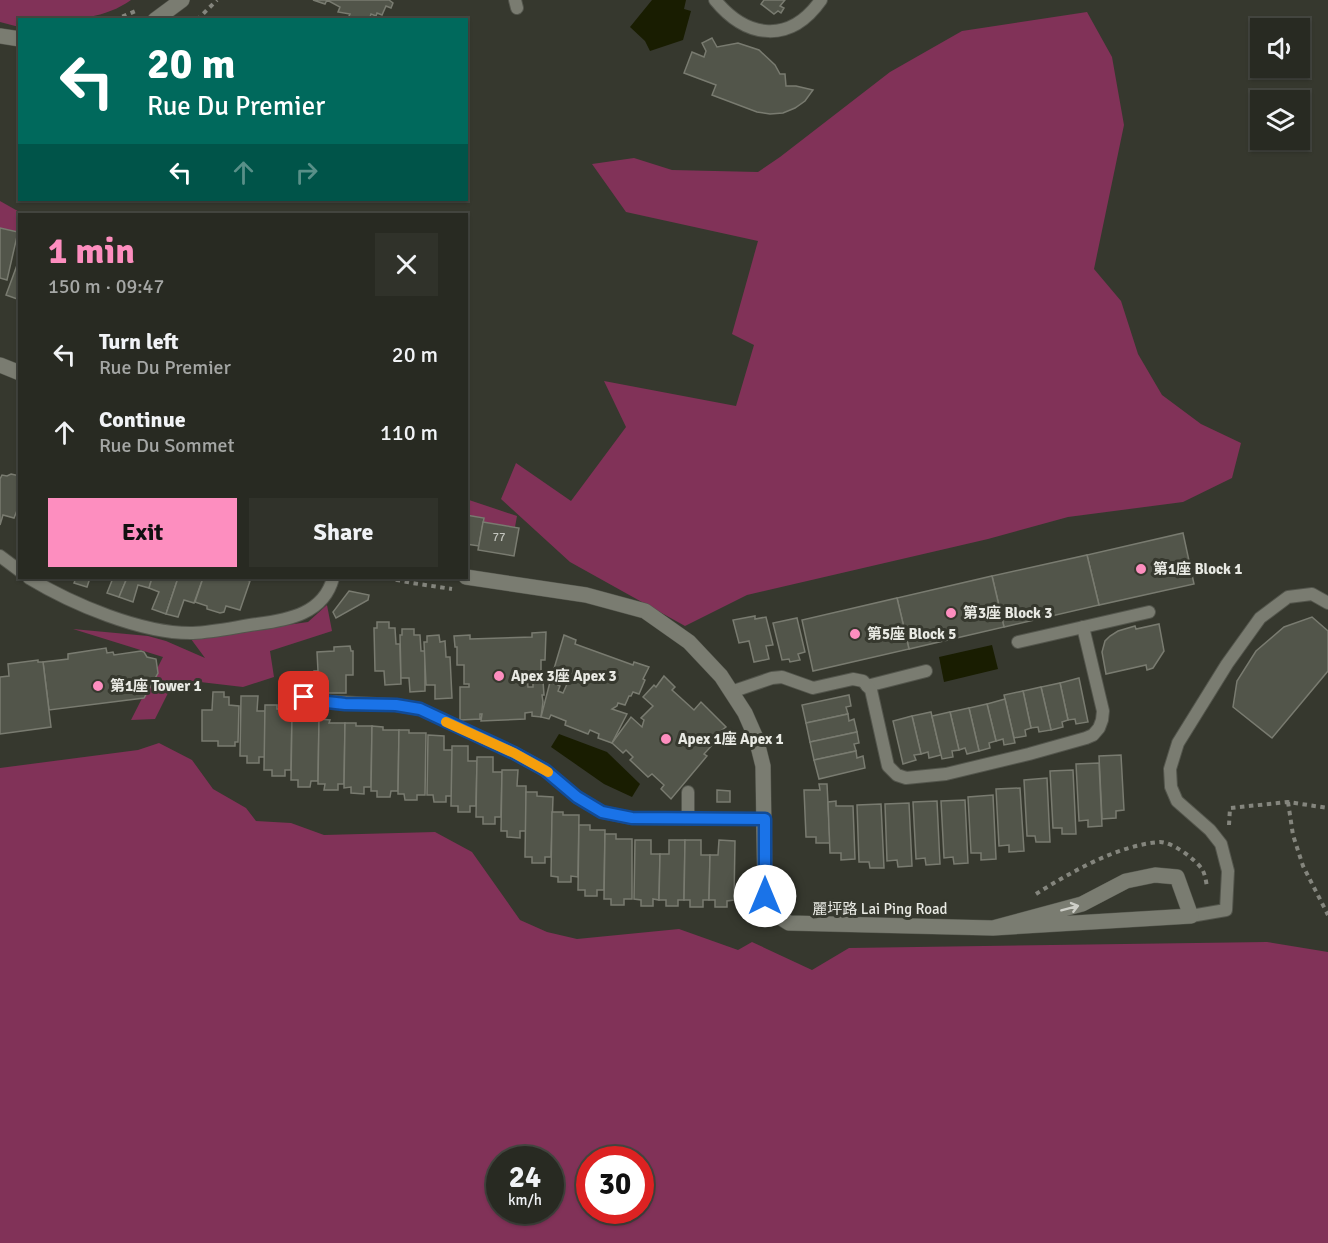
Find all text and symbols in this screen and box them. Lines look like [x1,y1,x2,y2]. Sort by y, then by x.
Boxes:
map controls [1250,18,1310,150]
button: sound [1250,18,1310,78]
text: 20 m [147,39,236,90]
icon: left [48,42,126,120]
text: Rue Du Premier [147,90,325,123]
button: layers [1250,90,1310,150]
icon: left [164,156,197,189]
icon: ahead [227,156,260,189]
icon: right [290,156,323,189]
text: 1 min [48,229,135,274]
button: close [375,233,438,296]
text: 150 m · 09:47 [48,274,164,299]
text: Turn left [99,328,179,355]
icon: left [48,338,81,371]
text: 20 m [392,341,438,368]
text: Rue Du Premier [99,355,231,380]
text: Continue [99,406,186,433]
icon: ahead [48,416,81,449]
text: 110 m [380,419,438,446]
text: Rue Du Sommet [99,433,235,458]
button: Exit [48,498,237,567]
button: Share [249,498,438,567]
house number: 77 [493,530,505,545]
place label: 第1座 Block 1 [1153,560,1242,578]
marker: 第1座 Block 1 [1134,562,1148,576]
place label: 第3座 Block 3 [963,604,1052,622]
marker: 第3座 Block 3 [944,606,958,620]
place label: 第5座 Block 5 [867,625,956,643]
marker: 第5座 Block 5 [848,627,862,641]
place label: Apex 3座 Apex 3 [511,667,617,685]
marker: Apex 3座 Apex 3 [492,669,506,683]
pin [278,671,329,722]
place label: 第1座 Tower 1 [110,677,202,695]
marker: 第1座 Tower 1 [91,679,105,693]
icon: arrive [287,680,320,713]
place label: Apex 1座 Apex 1 [678,730,784,748]
marker: Apex 1座 Apex 1 [659,732,673,746]
position arrow [733,864,797,928]
street label: 麗坪路 Lai Ping Road [812,900,948,918]
one-way arrow [1060,901,1079,913]
speed limit sign: 30 [576,1146,654,1224]
text: 24 [509,1159,541,1196]
text: km/h [508,1191,542,1209]

